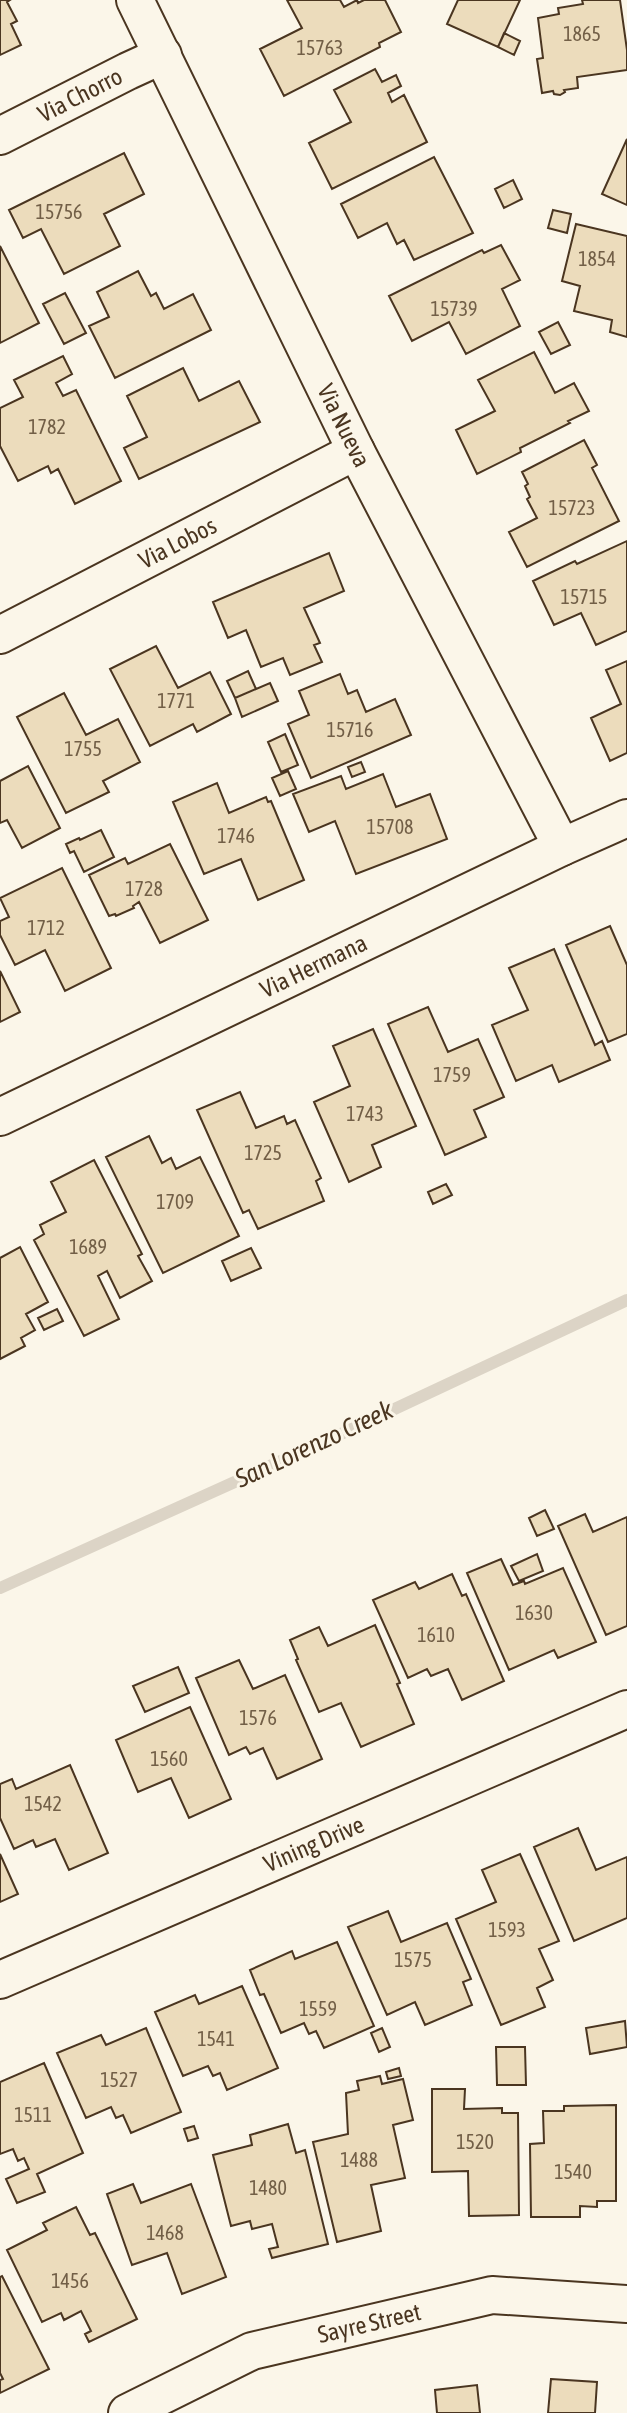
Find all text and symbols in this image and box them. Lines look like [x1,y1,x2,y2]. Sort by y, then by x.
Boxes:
house number: 1865 [563,22,601,45]
house number: 15763 [297,36,344,59]
street label: Via Chorro [33,62,127,127]
house number: 15756 [36,200,83,223]
house number: 1854 [578,247,616,270]
house number: 15739 [431,297,478,320]
street label: Via Nueva [312,380,376,471]
house number: 1782 [28,415,66,438]
house number: 15723 [549,496,596,519]
street label: Via Lobos [134,512,221,574]
house number: 15715 [561,585,608,608]
house number: 1771 [157,689,195,712]
house number: 15716 [327,718,374,741]
house number: 1755 [64,737,102,760]
house number: 15708 [367,815,414,838]
house number: 1746 [217,824,255,847]
house number: 1728 [125,877,163,900]
house number: 1712 [27,916,65,939]
street label: Via Hermana [256,929,371,1003]
house number: 1759 [433,1063,471,1086]
house number: 1743 [346,1102,384,1125]
house number: 1725 [244,1141,282,1164]
house number: 1709 [156,1190,194,1213]
house number: 1689 [69,1235,107,1258]
water label: San Lorenzo Creek [229,1394,398,1494]
house number: 1630 [515,1601,553,1624]
house number: 1610 [417,1623,455,1646]
house number: 1576 [239,1706,277,1729]
house number: 1560 [150,1747,188,1770]
house number: 1542 [24,1792,62,1815]
street label: Vining Drive [260,1810,368,1877]
house number: 1593 [488,1918,526,1941]
house number: 1575 [394,1948,432,1971]
house number: 1559 [299,1997,337,2020]
house number: 1541 [197,2027,235,2050]
house number: 1527 [100,2068,138,2091]
house number: 1511 [14,2103,52,2126]
house number: 1520 [456,2130,494,2153]
house number: 1488 [340,2148,378,2171]
house number: 1540 [554,2160,592,2183]
house number: 1480 [249,2176,287,2199]
house number: 1468 [146,2221,184,2244]
house number: 1456 [51,2269,89,2292]
street label: Sayre Street [315,2298,424,2348]

